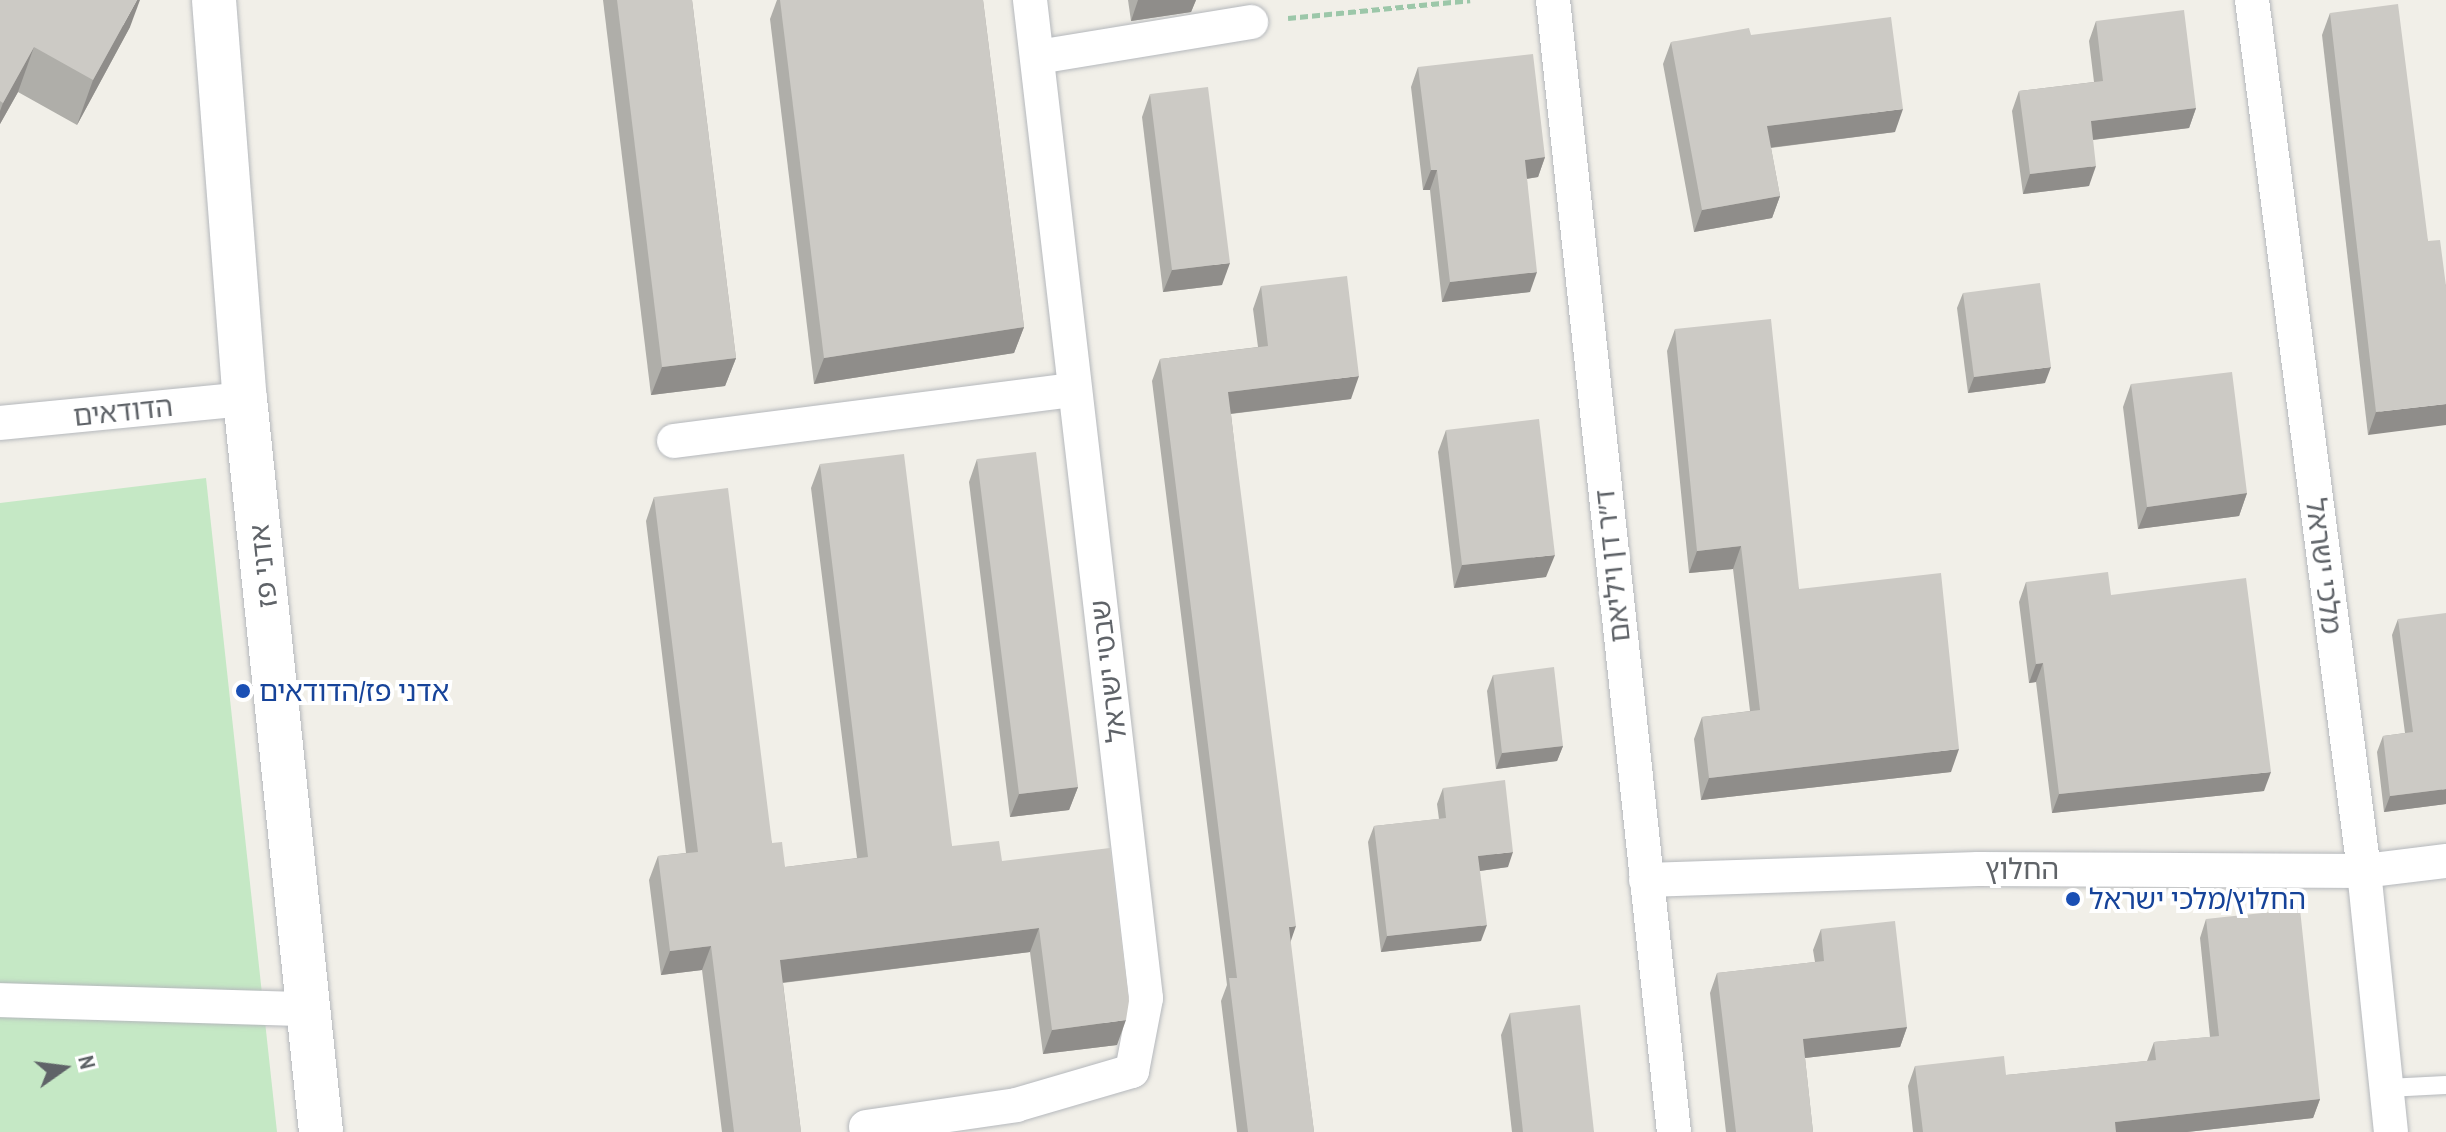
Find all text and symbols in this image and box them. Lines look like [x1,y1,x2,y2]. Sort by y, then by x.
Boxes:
street label: הדודאים [71,389,175,433]
street label: ד״ר דן ויליאם [1587,488,1637,644]
street label: מלכי ישראל [2299,496,2349,636]
street label: אדני פז [242,523,284,609]
street label: שבטי ישראל [1083,598,1133,744]
place label: אדני פז/הדודאים [259,674,449,708]
marker: אדני פז/הדודאים [234,682,252,700]
street label: החלוץ [1985,852,2059,886]
place label: החלוץ/מלכי ישראל [2089,882,2306,916]
marker: החלוץ/מלכי ישראל [2064,890,2082,908]
north arrow [24,1028,104,1108]
text: N [71,1052,103,1072]

